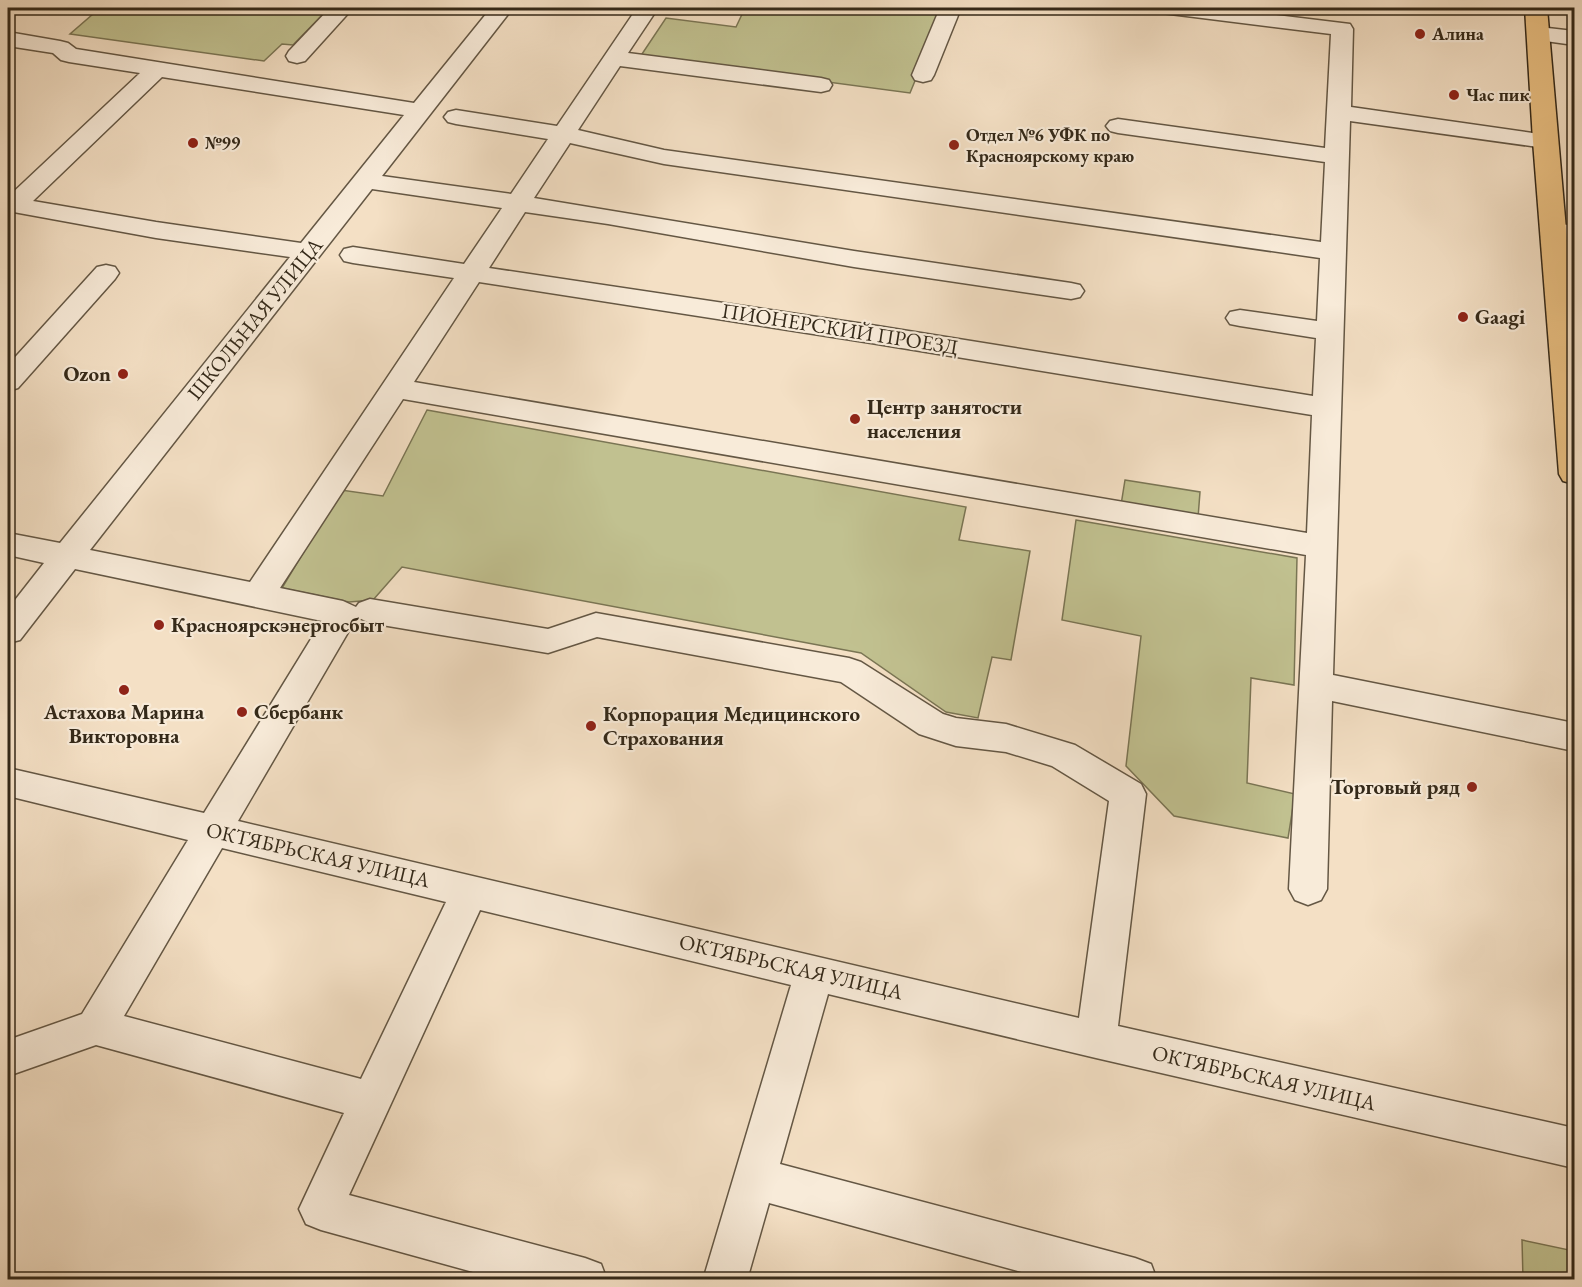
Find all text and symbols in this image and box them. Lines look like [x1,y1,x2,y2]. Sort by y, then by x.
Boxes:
place label: Алина [1431,22,1484,45]
marker: Алина [1413,27,1427,41]
place label: Час пик [1466,83,1529,106]
marker: Час пик [1447,88,1461,102]
place label: Отдел №6 УФК по Красноярскому краю [966,123,1134,167]
place label: №99 [205,131,241,154]
marker: №99 [186,136,200,150]
marker: Отдел №6 УФК по Красноярскому краю [947,138,961,152]
street label: ШКОЛЬНАЯ УЛИЦА [181,232,329,405]
street label: ПИОНЕРСКИЙ ПРОЕЗД [720,296,960,361]
place label: Gaagi [1475,303,1525,330]
marker: Gaagi [1456,310,1470,324]
place label: Ozon [63,360,111,387]
marker: Ozon [116,367,130,381]
place label: Центр занятости населения [867,393,1022,444]
marker: Центр занятости населения [848,412,862,426]
place label: Красноярскэнергосбыт [171,611,385,638]
marker: Красноярскэнергосбыт [152,618,166,632]
marker: Астахова Марина Викторовна [117,683,131,697]
place label: Астахова Марина Викторовна [43,698,205,749]
place label: Сбербанк [254,698,344,725]
place label: Корпорация Медицинского Cтрахования [603,700,860,751]
marker: Сбербанк [235,705,249,719]
marker: Корпорация Медицинского Cтрахования [584,719,598,733]
place label: Торговый ряд [1331,773,1460,800]
marker: Торговый ряд [1465,780,1479,794]
street label: ОКТЯБРЬСКАЯ УЛИЦА [204,816,433,894]
street label: ОКТЯБРЬСКАЯ УЛИЦА [677,928,906,1006]
street label: ОКТЯБРЬСКАЯ УЛИЦА [1150,1039,1379,1117]

